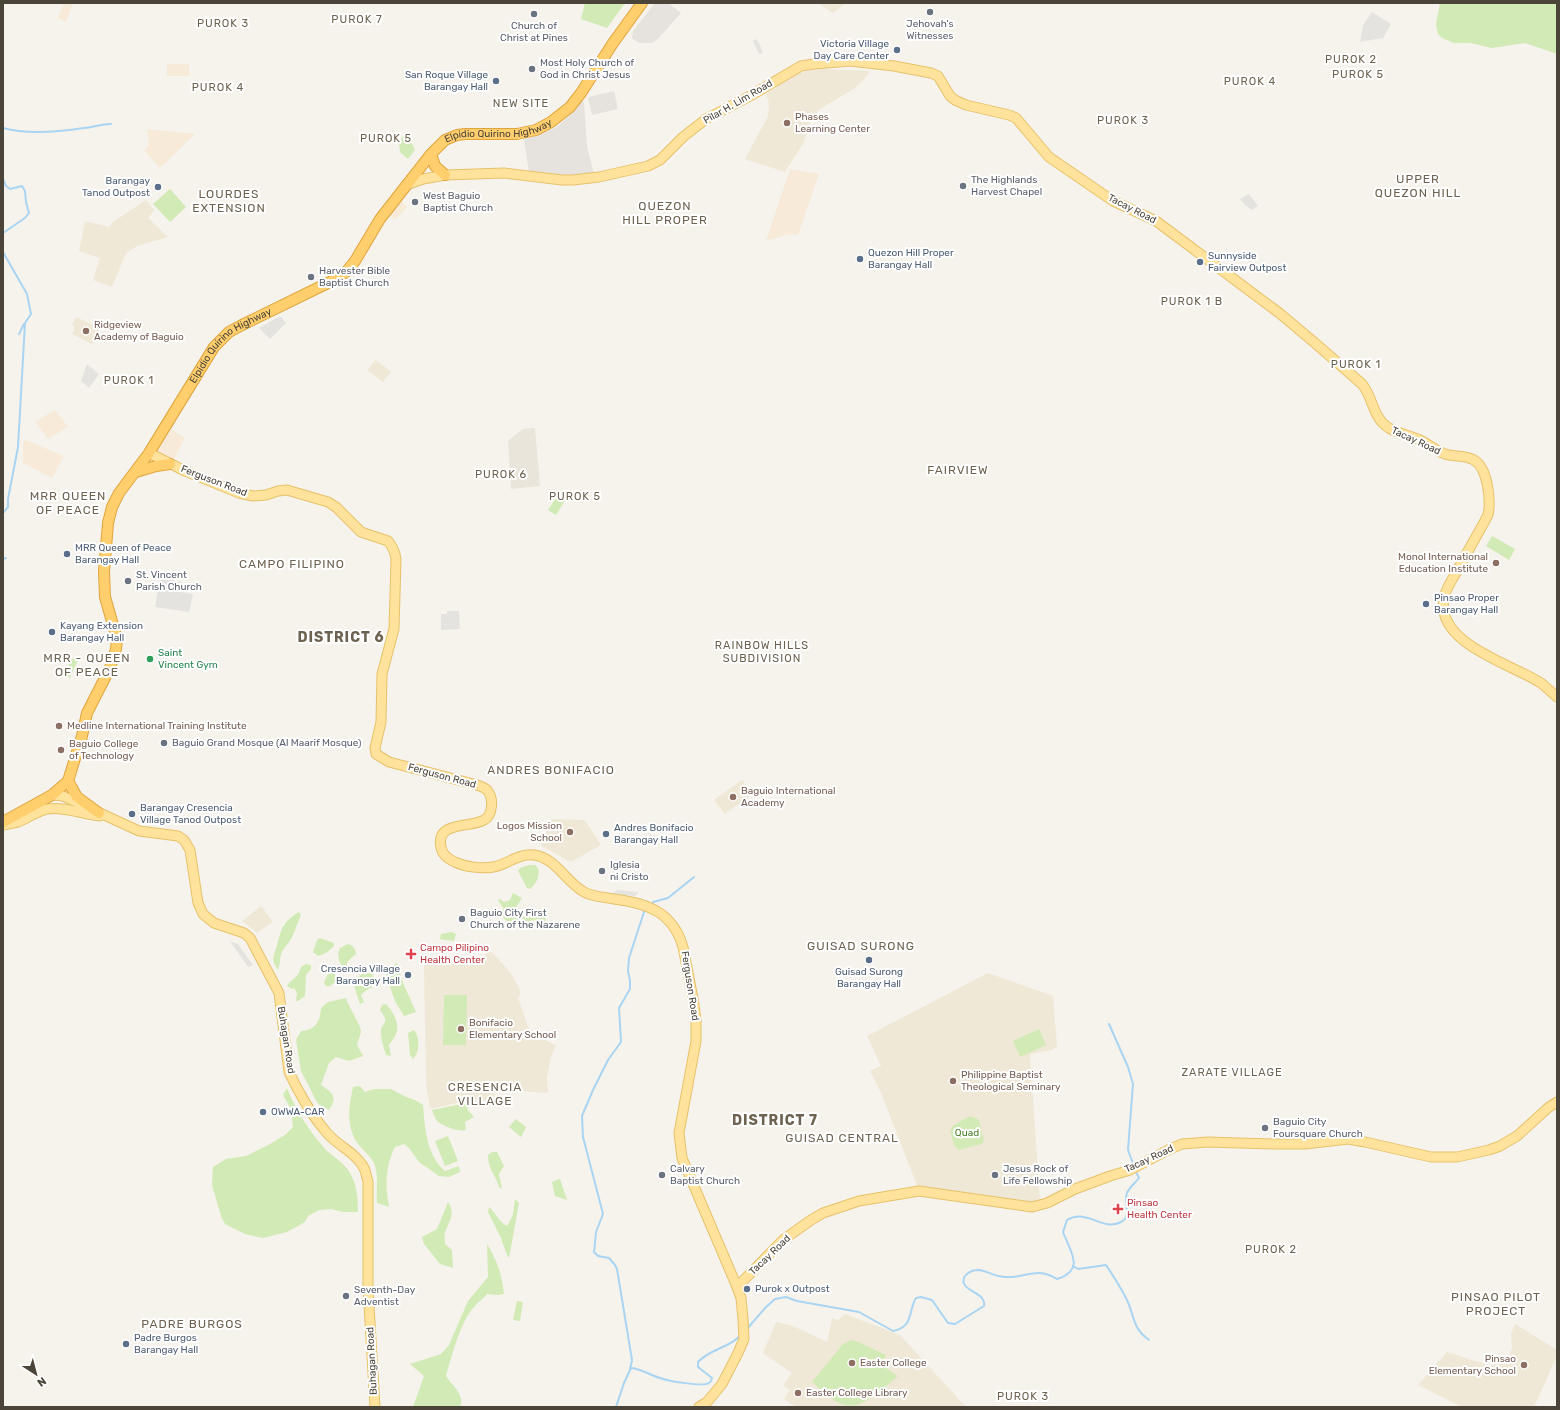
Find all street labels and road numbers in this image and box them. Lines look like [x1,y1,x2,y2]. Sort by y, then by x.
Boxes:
street label: Pilar H. Lim Road [701,77,775,127]
street label: Elpidio Quirino Highway [443,116,554,145]
street label: Tacay Road [1106,192,1158,226]
street label: Elpidio Quirino Highway [187,305,274,386]
street label: Tacay Road [1390,424,1442,458]
street label: Ferguson Road [179,463,249,499]
street label: Ferguson Road [407,761,477,791]
street label: Ferguson Road [679,950,701,1022]
street label: Buhagan Road [275,1005,297,1075]
street label: Tacay Road [1123,1142,1175,1176]
street label: Tacay Road [747,1232,793,1278]
street label: Buhagan Road [364,1327,380,1395]

